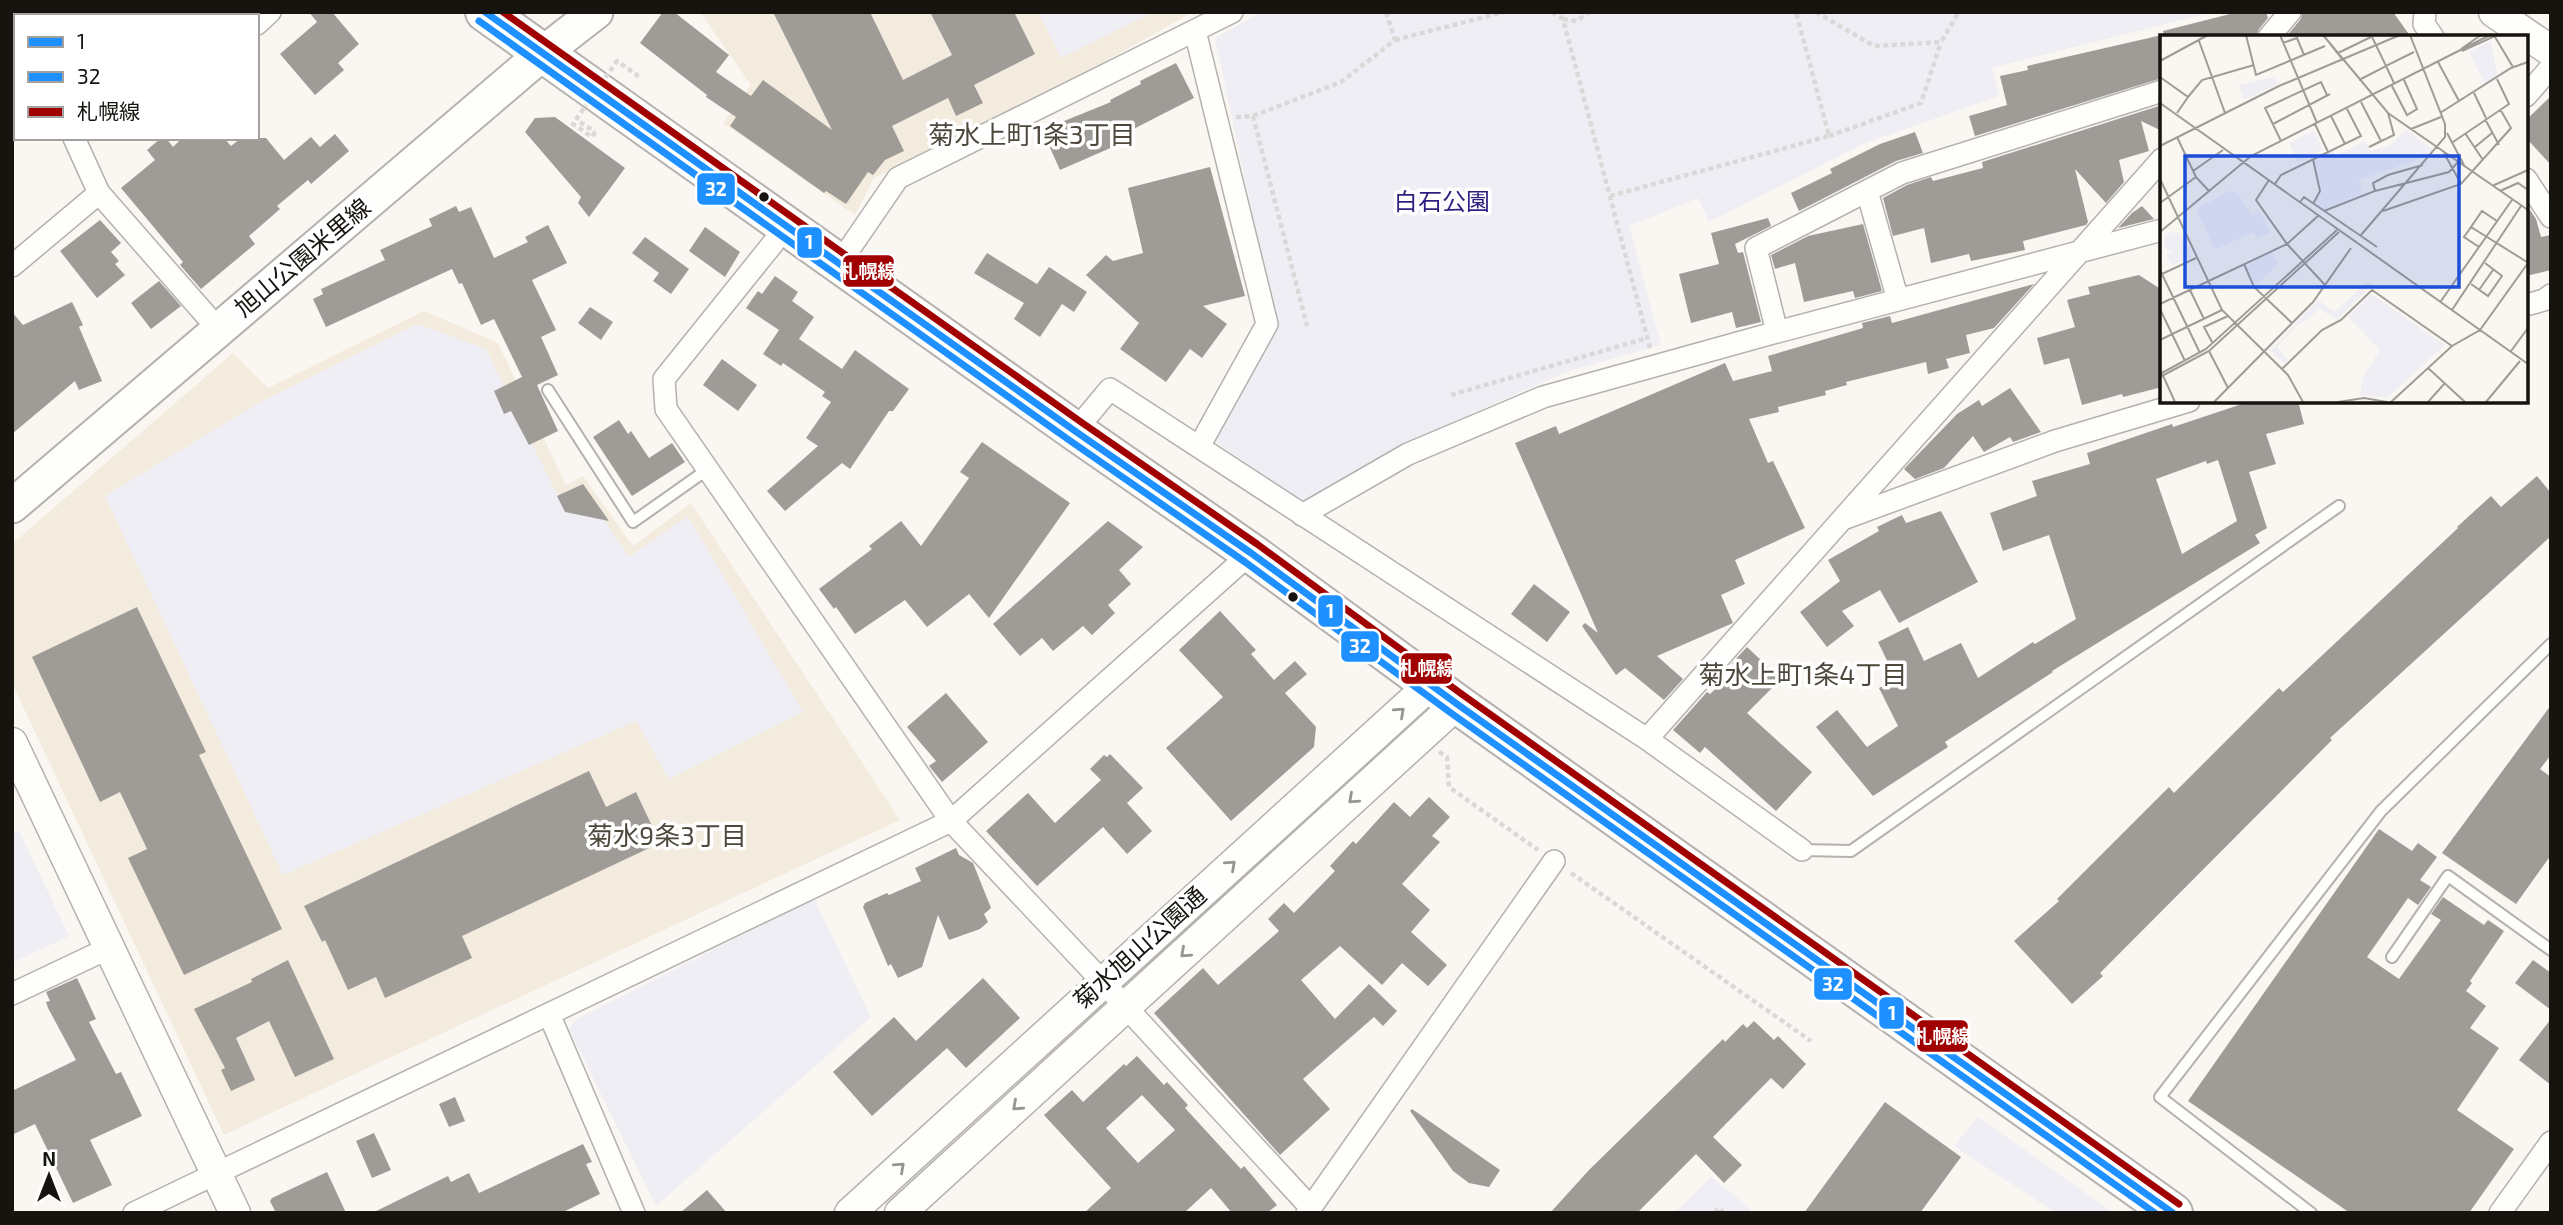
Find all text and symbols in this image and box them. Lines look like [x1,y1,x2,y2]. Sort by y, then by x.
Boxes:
legend [14,14,259,140]
text: 1 [77,28,85,53]
inset map [2160,35,2528,402]
text: 32 [77,63,100,88]
text: 札幌線 [77,98,140,123]
district label: 菊水上町1条3丁目 [929,118,1135,149]
line badge: 32 [696,172,736,206]
text: 32 [705,177,727,200]
park label: 白石公園 [1394,186,1490,215]
unlabelled marker [757,190,771,204]
street label: 旭山公園米里線 [228,192,376,322]
line badge: 1 [796,226,823,259]
text: 1 [805,230,813,253]
line badge: 札幌線 [842,254,895,288]
text: 札幌線 [839,259,897,282]
unlabelled marker [1286,590,1300,604]
line badge: 1 [1317,594,1344,628]
text: 1 [1326,599,1334,622]
line badge: 32 [1340,630,1380,663]
text: 32 [1349,634,1371,657]
line badge: 札幌線 [1400,652,1453,685]
text: 札幌線 [1398,656,1456,679]
district label: 菊水上町1条4丁目 [1699,658,1907,689]
one-way arrow [1392,708,1405,721]
one-way arrow [1348,791,1361,804]
district label: 菊水9条3丁目 [587,819,747,850]
one-way arrow [1223,861,1236,873]
street label: 菊水旭山公園通 [1067,880,1211,1014]
one-way arrow [1180,945,1193,957]
line badge: 32 [1813,967,1853,1001]
text: 32 [1822,972,1844,995]
line badge: 1 [1878,996,1905,1030]
text: 1 [1888,1001,1896,1024]
line badge: 札幌線 [1916,1019,1969,1053]
text: 札幌線 [1913,1024,1971,1047]
one-way arrow [1012,1098,1025,1110]
north arrow [14,1141,84,1211]
text: N [42,1147,56,1170]
one-way arrow [892,1162,905,1175]

